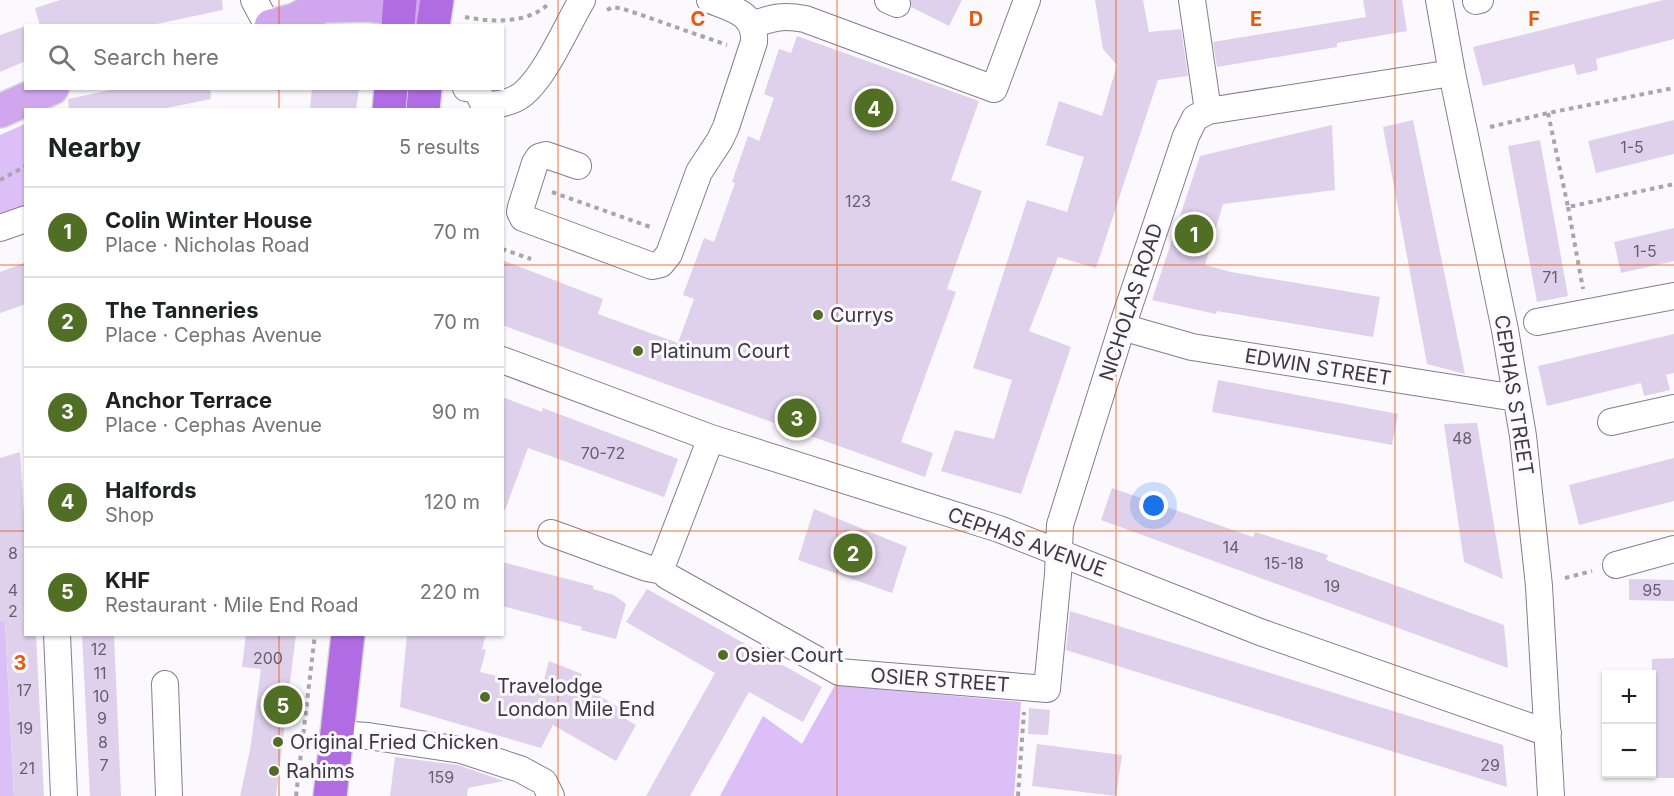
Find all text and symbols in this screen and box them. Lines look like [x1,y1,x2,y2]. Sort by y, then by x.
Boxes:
text: C [691,7,705,31]
text: D [969,7,983,31]
text: E [1250,7,1262,31]
text: F [1528,7,1540,31]
search box [24,24,504,90]
icon: search [45,41,78,74]
text: Search here [93,44,219,70]
pin: 4 [854,86,894,130]
text: Nearby [48,132,141,163]
text: 5 results [399,135,480,159]
house number: 1-5 [1620,137,1644,157]
house number: 123 [845,191,871,211]
text: Colin Winter House [105,207,312,233]
pin: 1 [1174,212,1214,256]
text: 1 [63,220,72,244]
text: 70 m [433,220,480,244]
street label: NICHOLAS ROAD [1094,220,1168,384]
text: Place · Nicholas Road [105,233,310,257]
house number: 1-5 [1633,241,1657,261]
house number: 71 [1542,267,1558,287]
text: The Tanneries [105,297,259,323]
place label: Currys [830,303,894,327]
marker: Currys [811,308,825,322]
text: 2 [61,310,74,334]
text: 70 m [433,310,480,334]
street label: CEPHAS STREET [1489,313,1539,477]
text: Place · Cephas Avenue [105,323,322,347]
place label: Platinum Court [650,339,790,363]
marker: Platinum Court [631,344,645,358]
street label: EDWIN STREET [1243,344,1393,390]
text: Anchor Terrace [105,387,272,413]
pin: 3 [778,396,816,440]
text: 3 [61,400,74,424]
text: 90 m [432,400,480,424]
text: Place · Cephas Avenue [105,413,322,437]
house number: 48 [1452,428,1472,448]
house number: 70-72 [581,443,625,463]
text: Halfords [105,477,197,503]
text: 4 [61,490,74,514]
text: 120 m [424,490,480,514]
your location [1139,491,1168,520]
street label: CEPHAS AVENUE [945,502,1109,582]
text: Shop [105,503,154,527]
pin: 2 [834,530,872,576]
house number: 14 [1223,537,1239,557]
house number: 8 [8,543,18,563]
house number: 15-18 [1264,553,1304,573]
text: KHF [105,567,150,593]
house number: 19 [1324,576,1340,596]
house number: 4 [8,580,18,600]
text: 5 [61,580,74,604]
text: 220 m [420,580,480,604]
house number: 95 [1642,580,1662,600]
text: Restaurant · Mile End Road [105,593,359,617]
house number: 2 [8,601,18,621]
house number: 12 [91,639,107,659]
place label: Osier Court [735,643,844,667]
house number: 200 [253,648,283,668]
marker: Osier Court [716,648,730,662]
text: 3 [14,651,26,675]
house number: 11 [93,663,107,683]
street label: OSIER STREET [870,663,1010,697]
map controls [1602,670,1656,778]
button: + [1602,670,1656,724]
place label: Travelodge London Mile End [497,674,655,721]
house number: 17 [16,680,32,700]
pin: 5 [264,682,302,728]
house number: 10 [93,686,109,706]
marker: Travelodge London Mile End [478,690,492,704]
house number: 9 [97,708,107,728]
house number: 19 [17,718,33,738]
button: − [1602,724,1656,778]
place label: Original Fried Chicken [290,730,499,754]
house number: 8 [98,732,108,752]
marker: Original Fried Chicken [271,735,285,749]
house number: 7 [99,755,109,775]
house number: 29 [1480,755,1500,775]
house number: 21 [19,758,35,778]
place label: Rahims [286,759,355,783]
marker: Rahims [267,764,281,778]
house number: 159 [428,767,454,787]

